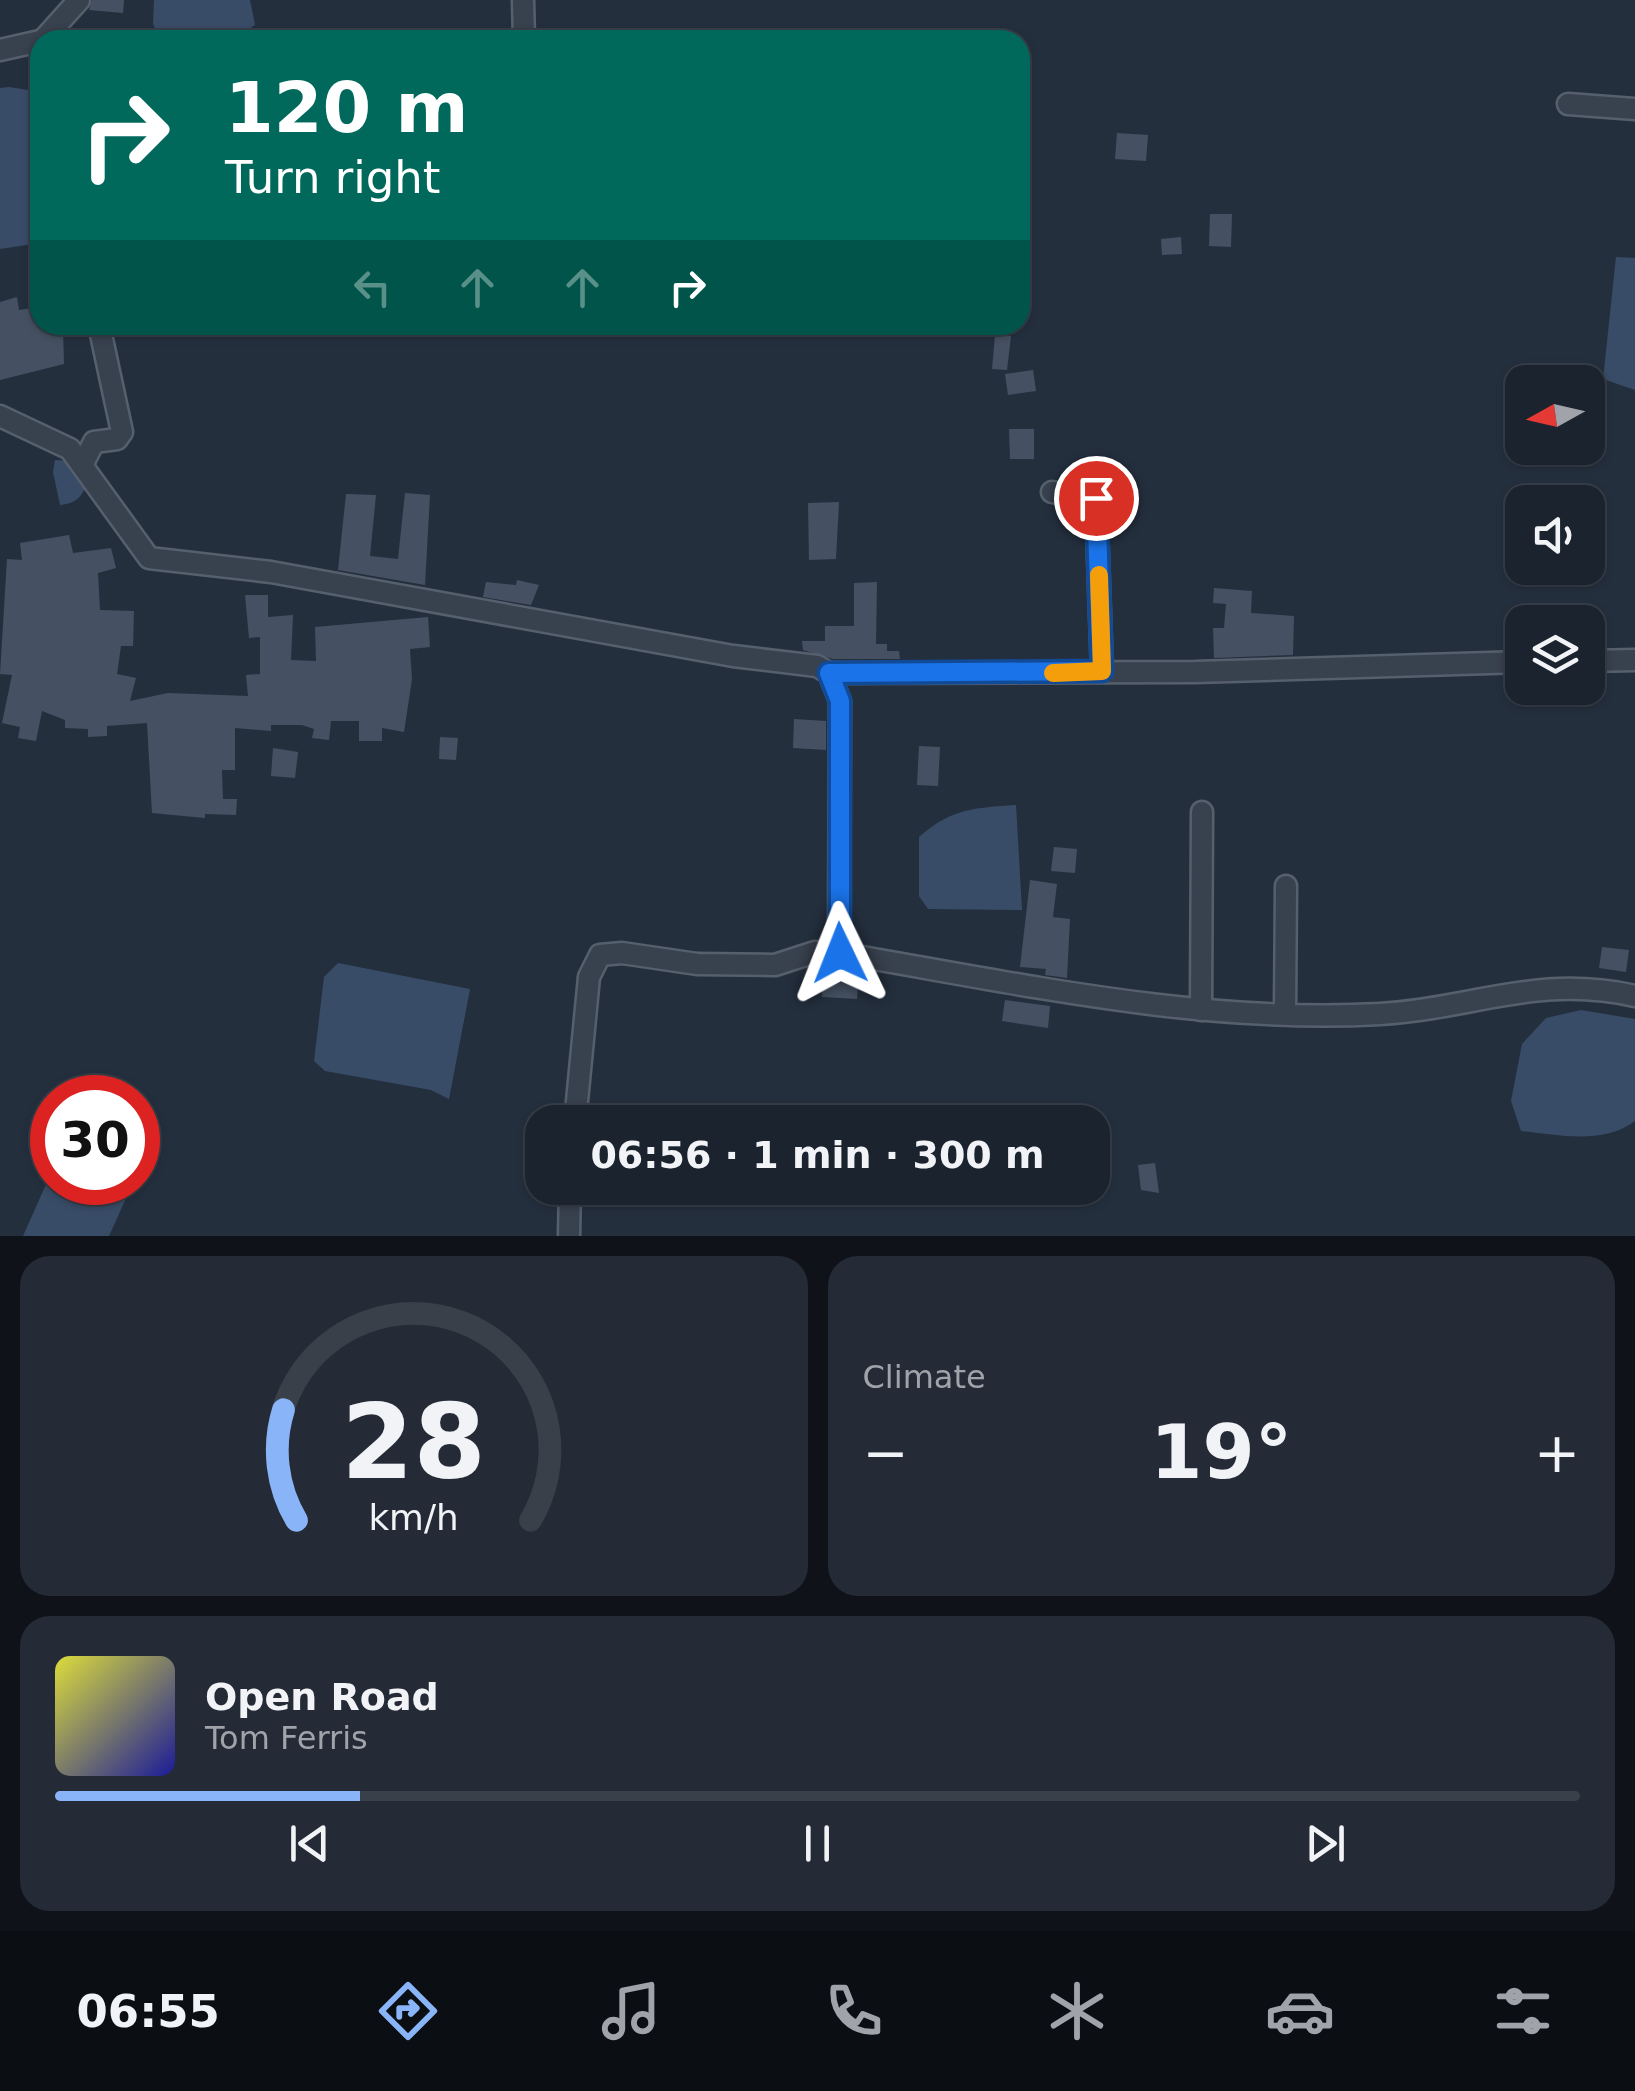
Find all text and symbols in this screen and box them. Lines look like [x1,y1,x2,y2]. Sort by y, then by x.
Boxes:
text: 120 m [225,67,468,149]
icon: right [60,70,190,200]
text: Turn right [225,151,440,204]
icon: left [345,260,400,315]
icon: ahead [450,260,505,315]
icon: ahead [555,260,610,315]
icon: right [660,260,715,315]
north arrow [1505,365,1605,465]
map controls [1505,365,1605,705]
pin [1054,456,1139,541]
icon: arrive [1069,471,1124,526]
button: sound [1505,485,1605,585]
button: layers [1505,605,1605,705]
position arrow [788,901,892,1005]
speed limit sign: 30 [30,1075,160,1205]
text: 06:56 · 1 min · 300 m [590,1133,1045,1177]
text: Climate [863,1358,986,1396]
text: 28 [341,1381,486,1503]
text: 19° [1150,1408,1292,1496]
text: − [863,1421,909,1485]
text: + [1534,1421,1580,1485]
text: km/h [369,1497,459,1538]
text: Open Road [205,1675,439,1719]
text: Tom Ferris [205,1719,368,1757]
icon: previous [282,1816,337,1871]
icon: pause [790,1816,845,1871]
icon: next [1298,1816,1353,1871]
icon: directions [373,1976,443,2046]
icon: music [596,1976,666,2046]
icon: phone [819,1976,889,2046]
icon: climate [1042,1976,1112,2046]
icon: car [1265,1976,1335,2046]
icon: filters [1488,1976,1558,2046]
text: 06:55 [77,1985,220,2038]

